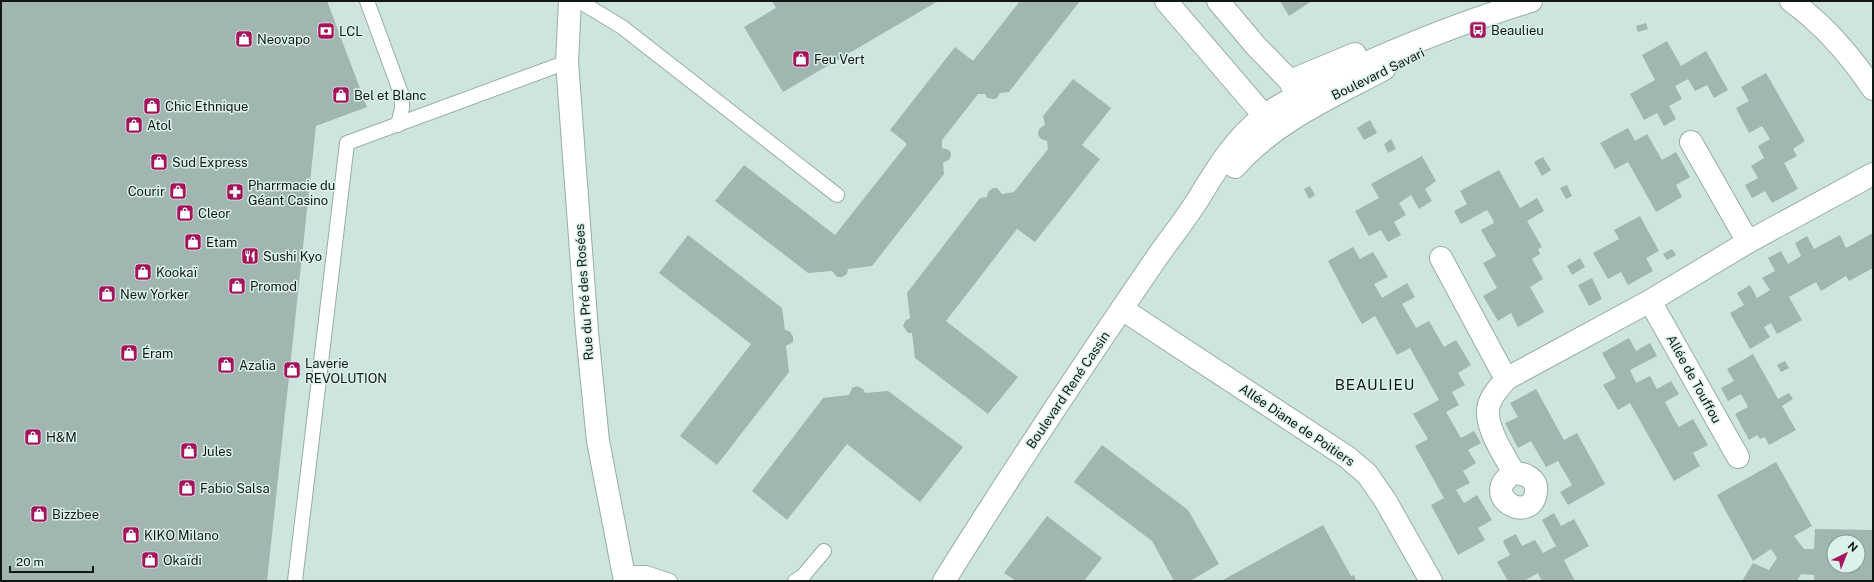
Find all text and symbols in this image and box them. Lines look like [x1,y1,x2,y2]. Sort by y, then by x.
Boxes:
bus stop icon: Beaulieu [1468,20,1488,40]
bank icon: LCL [316,21,336,41]
place label: Beaulieu [1491,23,1544,38]
place label: LCL [339,24,363,39]
shop icon: Neovapo [234,29,254,49]
place label: Neovapo [257,32,310,47]
street label: Boulevard Savari [1329,45,1427,103]
shop icon: Feu Vert [791,49,811,69]
place label: Feu Vert [814,52,865,67]
shop icon: Bel et Blanc [331,85,351,105]
place label: Bel et Blanc [354,88,427,103]
shop icon: Chic Ethnique [142,96,162,116]
place label: Chic Ethnique [165,99,248,114]
shop icon: Atol [124,115,144,135]
place label: Atol [147,118,172,133]
shop icon: Sud Express [149,152,169,172]
place label: Sud Express [172,155,248,170]
place label: Pharrmacie du Géant Casino [248,178,335,208]
shop icon: Courir [168,181,188,201]
pharmacy icon: Pharrmacie du Géant Casino [225,182,245,202]
place label: Courir [128,184,165,199]
shop icon: Cleor [175,203,195,223]
place label: Cleor [198,206,230,221]
street label: Rue du Pré des Rosées [572,223,596,361]
shop icon: Etam [183,232,203,252]
place label: Etam [206,235,237,250]
restaurant icon: Sushi Kyo [240,246,260,266]
place label: Sushi Kyo [263,249,322,264]
shop icon: Kookaï [133,262,153,282]
place label: Kookaï [156,265,198,280]
shop icon: Promod [227,276,247,296]
place label: Promod [250,279,297,294]
shop icon: New Yorker [97,284,117,304]
place label: New Yorker [120,287,189,302]
street label: Boulevard René Cassin [1023,329,1113,451]
street label: Allée de Touffou [1663,332,1725,426]
shop icon: Éram [119,343,139,363]
place label: Éram [142,345,173,361]
shop icon: Azalia [216,355,236,375]
place label: Laverie REVOLUTION [305,356,387,386]
place label: Azalia [239,358,276,373]
shop icon: Laverie REVOLUTION [282,360,302,380]
district label: BEAULIEU [1335,376,1415,393]
street label: Allée Diane de Poitiers [1237,381,1357,469]
shop icon: H&M [23,427,43,447]
place label: H&M [46,430,77,445]
shop icon: Jules [179,441,199,461]
place label: Jules [202,444,232,459]
shop icon: Fabio Salsa [177,478,197,498]
place label: Fabio Salsa [200,481,270,496]
shop icon: Bizzbee [29,504,49,524]
place label: Bizzbee [52,507,99,522]
shop icon: KIKO Milano [121,525,141,545]
place label: KIKO Milano [144,528,219,543]
north arrow [1826,534,1866,574]
text: N [1846,539,1860,554]
scale bar [10,548,93,574]
shop icon: Okaïdi [140,550,160,570]
place label: Okaïdi [163,553,202,568]
text: 20 m [16,555,44,569]

